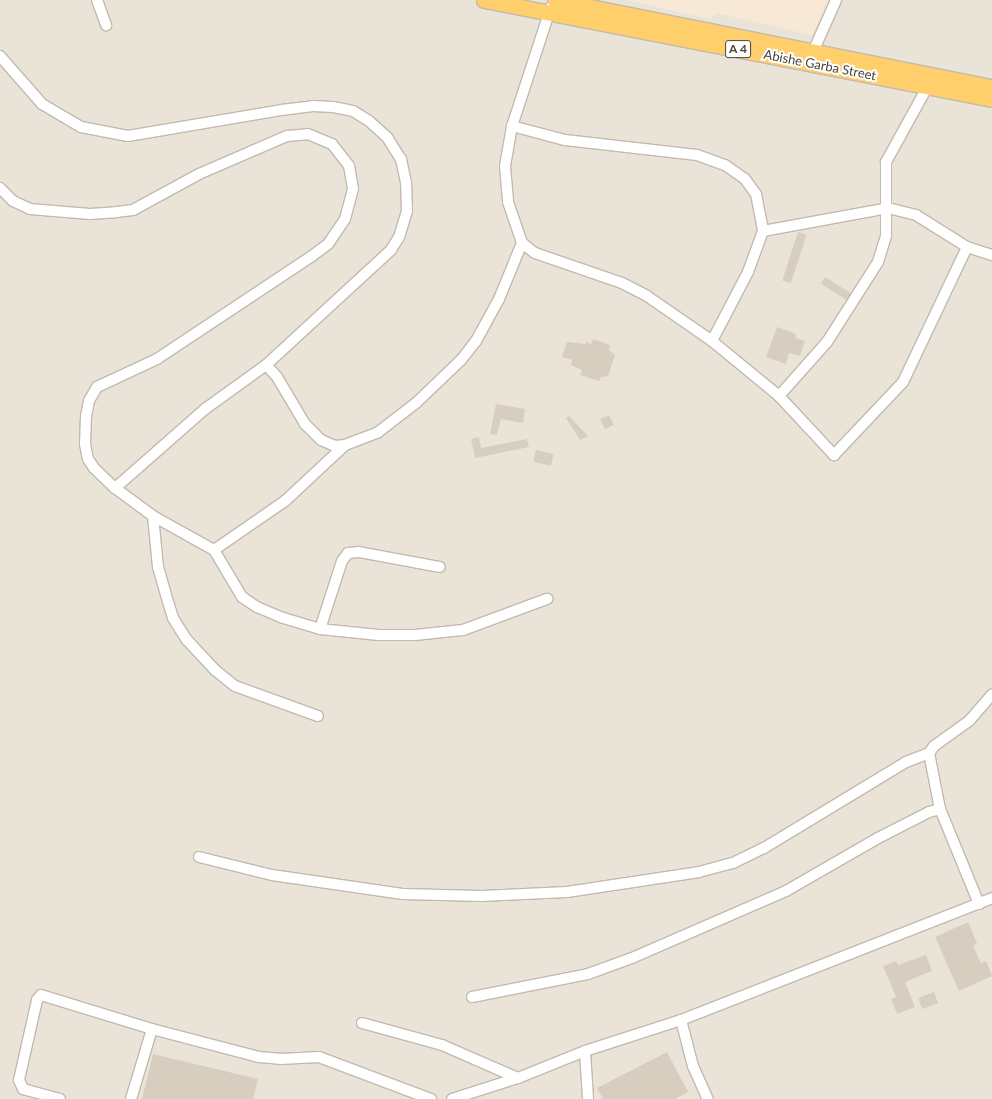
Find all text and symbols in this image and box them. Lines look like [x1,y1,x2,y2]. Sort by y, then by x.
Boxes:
road number: A 4 [724,39,752,59]
street label: Abishe Garba Street [762,46,878,84]

